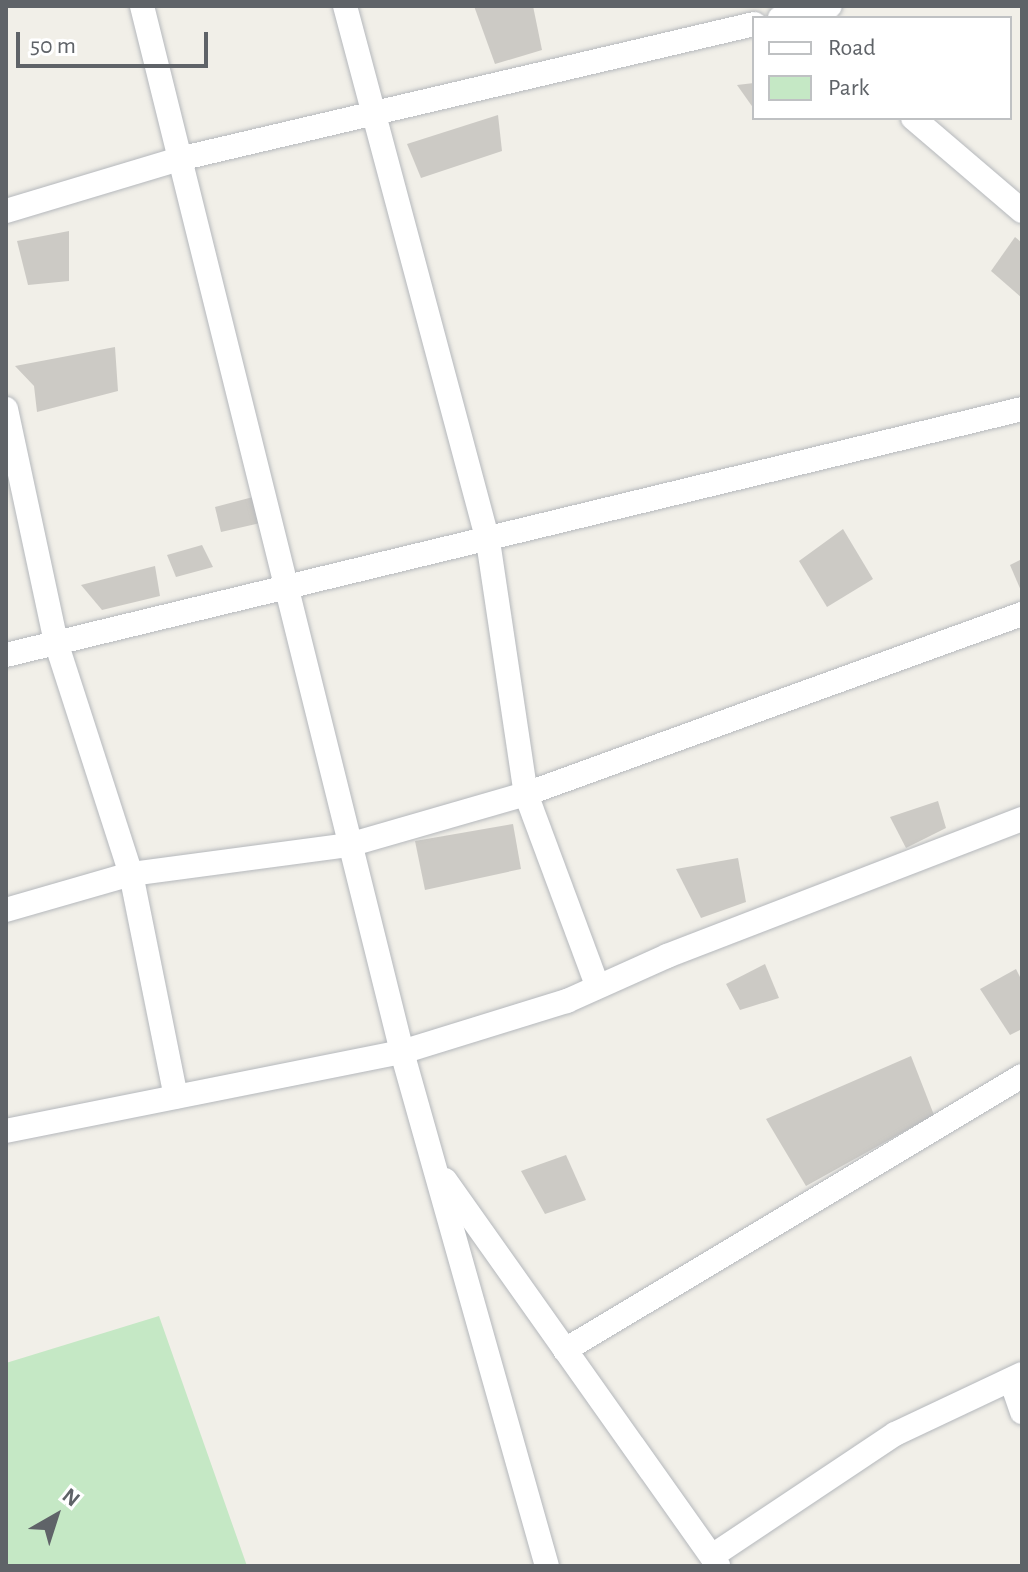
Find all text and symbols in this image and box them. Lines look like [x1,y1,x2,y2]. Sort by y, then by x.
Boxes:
scale bar [20,16,212,66]
legend [752,16,1012,120]
text: 50 m [30,34,76,58]
text: Road [828,36,876,60]
text: Park [828,76,869,100]
north arrow [16,1476,96,1556]
text: N [58,1484,84,1511]

